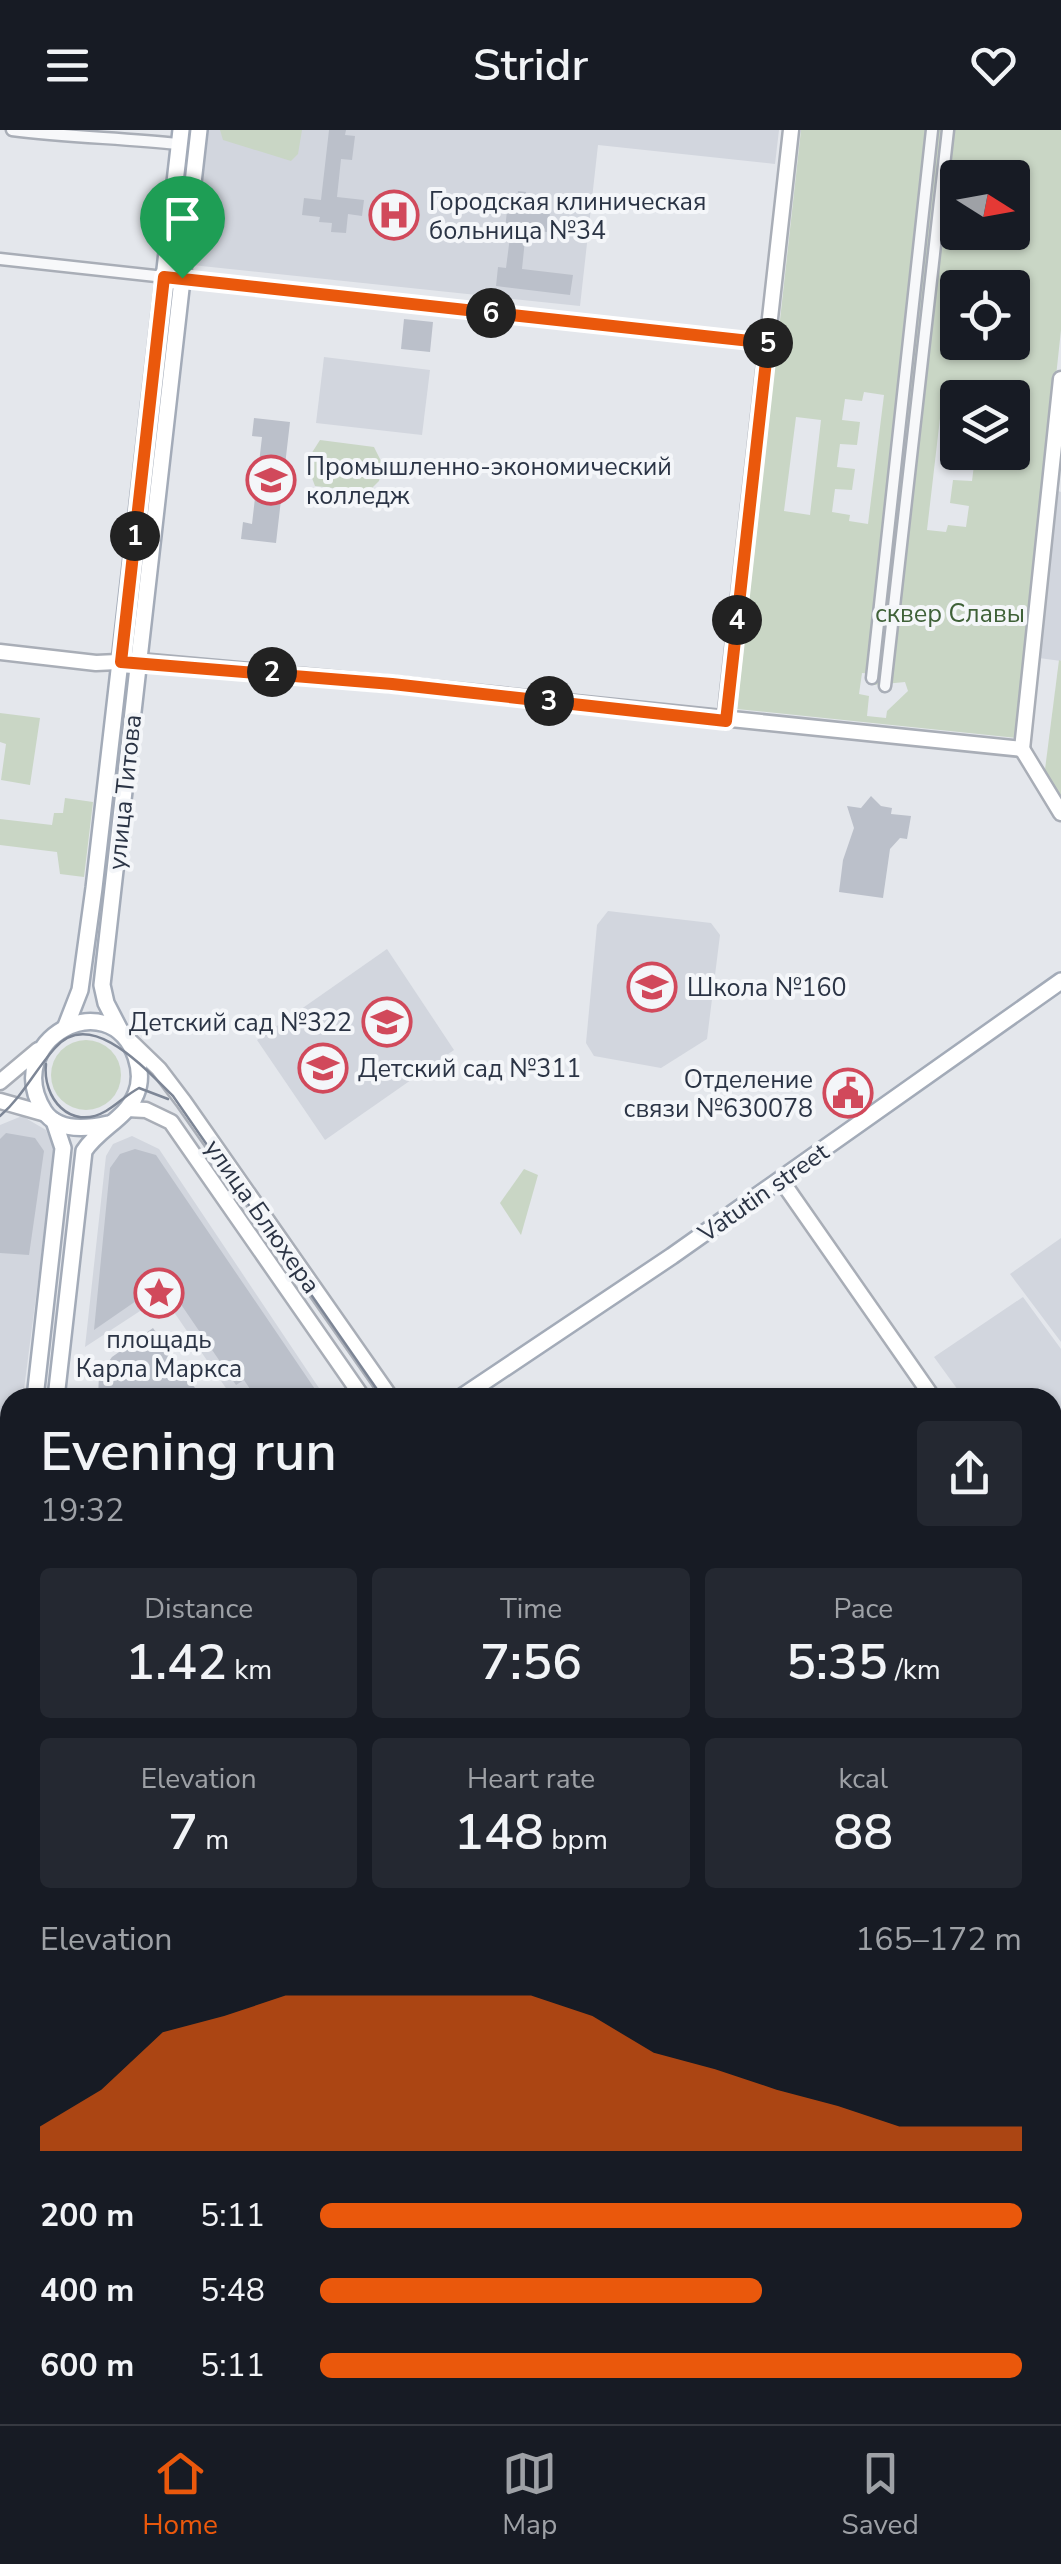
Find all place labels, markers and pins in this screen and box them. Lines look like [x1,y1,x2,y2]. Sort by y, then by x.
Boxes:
pin [140,176,225,279]
place label: Городская клиническая больница №34 [429,185,706,248]
hospital icon: Городская клиническая больница №34 [368,189,420,241]
pin: 6 [466,288,516,338]
pin: 5 [743,318,793,368]
place label: Промышленно-экономический колледж [306,450,672,513]
school or university icon: Промышленно-экономический колледж [245,454,297,506]
pin: 1 [110,511,160,561]
pin: 4 [712,595,762,645]
pin: 2 [247,647,297,697]
pin: 3 [524,676,574,726]
school or university icon: Школа №160 [626,961,678,1013]
place label: Школа №160 [687,971,847,1005]
school or university icon: Детский сад №322 [361,996,413,1048]
place label: Детский сад №322 [129,1006,352,1040]
school or university icon: Детский сад №311 [297,1042,349,1094]
place label: Детский сад №311 [358,1052,581,1086]
place label: Отделение связи №630078 [624,1063,813,1126]
public building icon: Отделение связи №630078 [822,1067,874,1119]
place icon: площадь Карла Маркса [133,1267,185,1319]
place label: площадь Карла Маркса [76,1323,242,1386]

